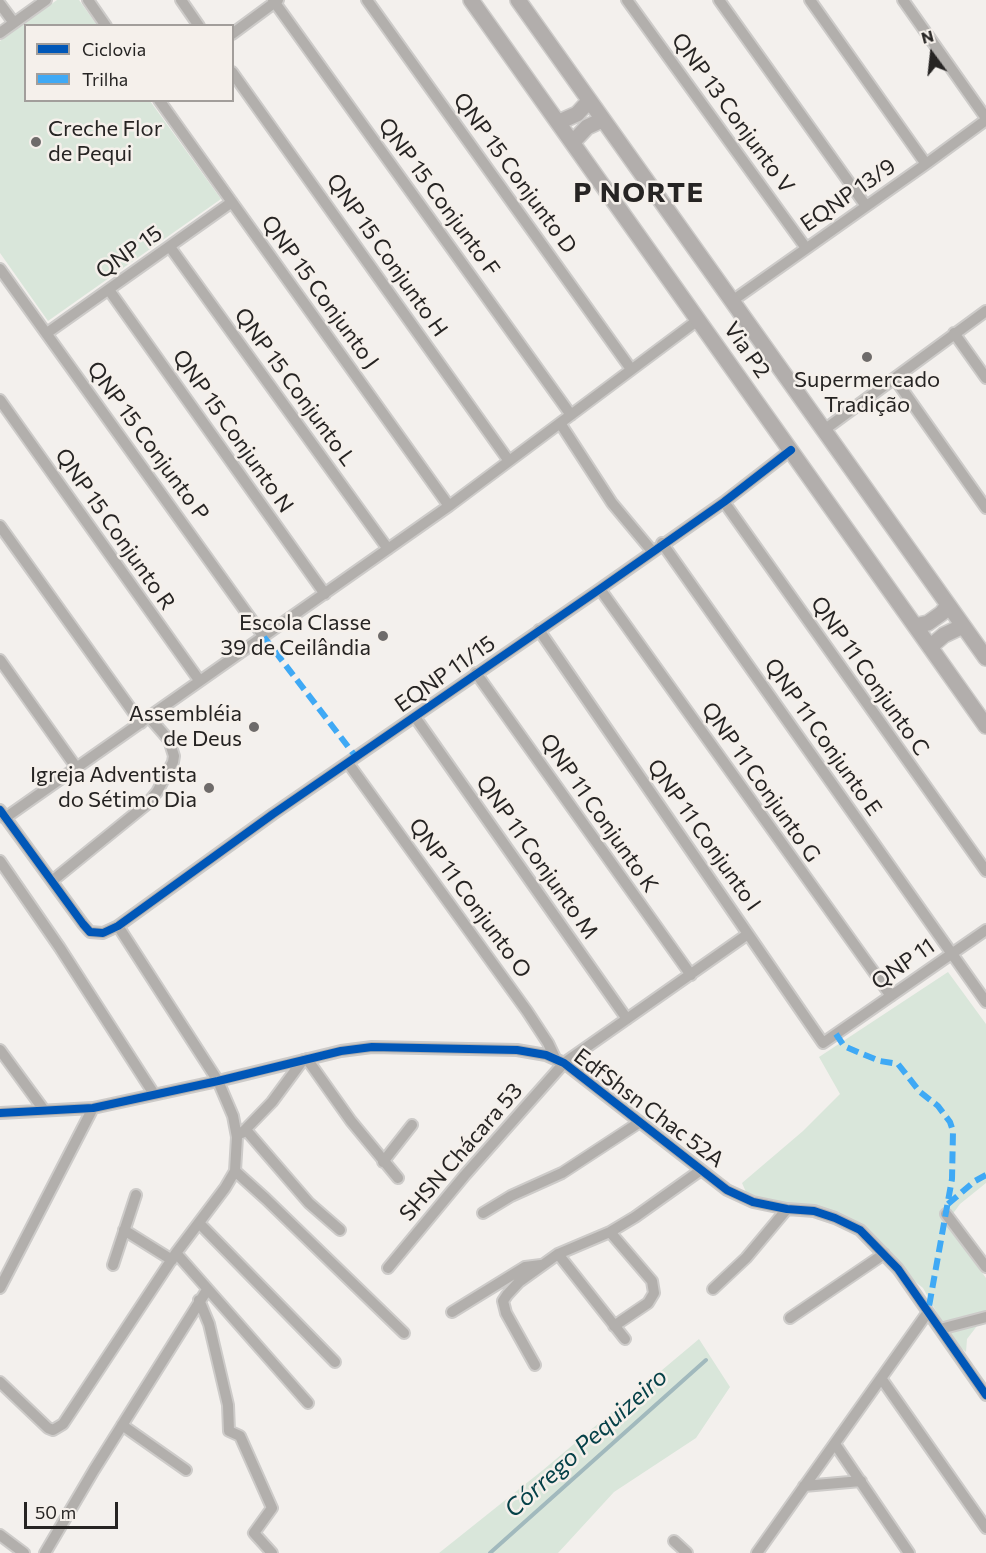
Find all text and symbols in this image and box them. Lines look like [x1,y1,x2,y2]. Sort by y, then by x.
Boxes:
legend [24,24,234,102]
north arrow [902,24,962,84]
text: N [919,25,935,47]
street label: QNP 13 Conjunto V [666,28,800,198]
text: Ciclovia [82,38,146,60]
text: Trilha [82,68,128,90]
street label: QNP 15 Conjunto D [448,87,582,259]
street label: QNP 15 Conjunto F [373,113,505,281]
place label: Creche Flor de Pequi [48,116,163,168]
marker: Creche Flor de Pequi [29,135,43,149]
street label: EQNP 13/9 [795,153,901,237]
street label: QNP 15 Conjunto H [321,168,453,342]
district label: P NORTE [573,176,705,210]
street label: QNP 15 Conjunto J [256,210,384,374]
street label: QNP 15 [91,220,167,284]
street label: QNP 15 Conjunto L [229,303,361,471]
street label: Via P2 [718,317,776,383]
street label: QNP 15 Conjunto N [167,344,299,518]
marker: Supermercado Tradição [860,350,874,364]
street label: QNP 15 Conjunto P [81,356,215,526]
place label: Supermercado Tradição [794,367,940,418]
street label: QNP 15 Conjunto R [49,443,181,615]
street label: QNP 11 Conjunto C [805,591,935,761]
place label: Escola Classe 39 de Ceilândia [221,610,371,662]
marker: Escola Classe 39 de Ceilândia [376,629,390,643]
street label: EQNP 11/15 [390,630,500,718]
street label: QNP 11 Conjunto E [759,653,887,821]
street label: QNP 11 Conjunto G [696,697,826,867]
place label: Assembléia de Deus [129,701,242,752]
marker: Assembléia de Deus [247,720,261,734]
street label: QNP 11 Conjunto K [534,728,664,898]
street label: QNP 11 Conjunto I [642,754,766,916]
place label: Igreja Adventista do Sétimo Dia [30,762,197,813]
street label: QNP 11 Conjunto M [470,770,604,944]
marker: Igreja Adventista do Sétimo Dia [202,781,216,795]
street label: QNP 11 Conjunto O [403,813,537,983]
street label: QNP 11 [866,933,940,995]
street label: EdfShsn Chac 52A [569,1043,729,1173]
street label: SHSN Chácara 53 [394,1078,528,1226]
water label: Córrego Pequizeiro [499,1362,673,1524]
scale bar [27,1490,122,1528]
text: 50 m [35,1501,76,1523]

